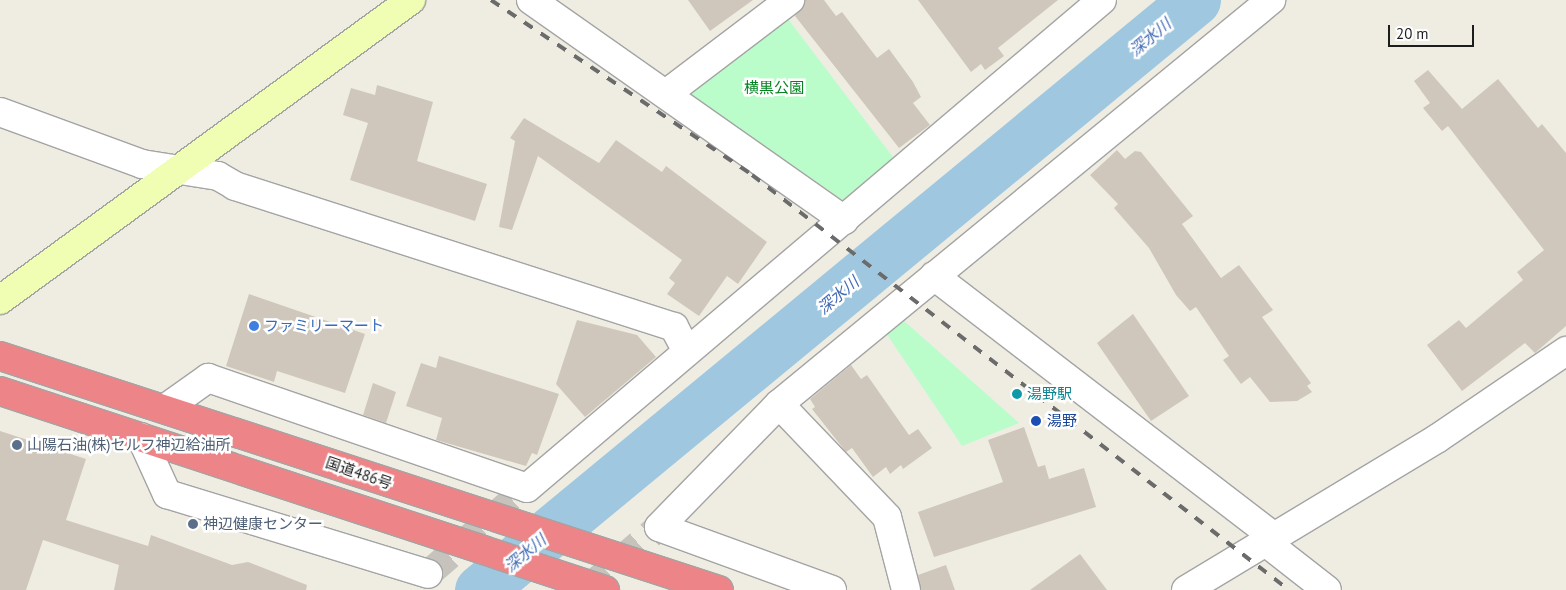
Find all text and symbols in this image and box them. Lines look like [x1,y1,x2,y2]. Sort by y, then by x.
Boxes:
water label: 深水川 [1125,14,1175,60]
scale bar [1391,15,1477,47]
text: 20 m [1396,24,1429,43]
park label: 横黒公園 [744,79,804,97]
water label: 深水川 [813,272,863,318]
place label: ファミリーマート [264,317,384,335]
marker: ファミリーマート [248,320,260,332]
place label: 湯野駅 [1027,385,1072,403]
marker: 湯野駅 [1011,388,1023,400]
place label: 湯野 [1047,412,1077,430]
marker: 湯野 [1029,414,1043,428]
place label: 山陽石油(株)セルフ神辺給油所 [27,436,230,454]
marker: 山陽石油(株)セルフ神辺給油所 [11,439,23,451]
street label: 国道486号 [323,453,395,493]
place label: 神辺健康センター [203,515,323,533]
marker: 神辺健康センター [187,518,199,530]
water label: 深水川 [500,530,550,576]

